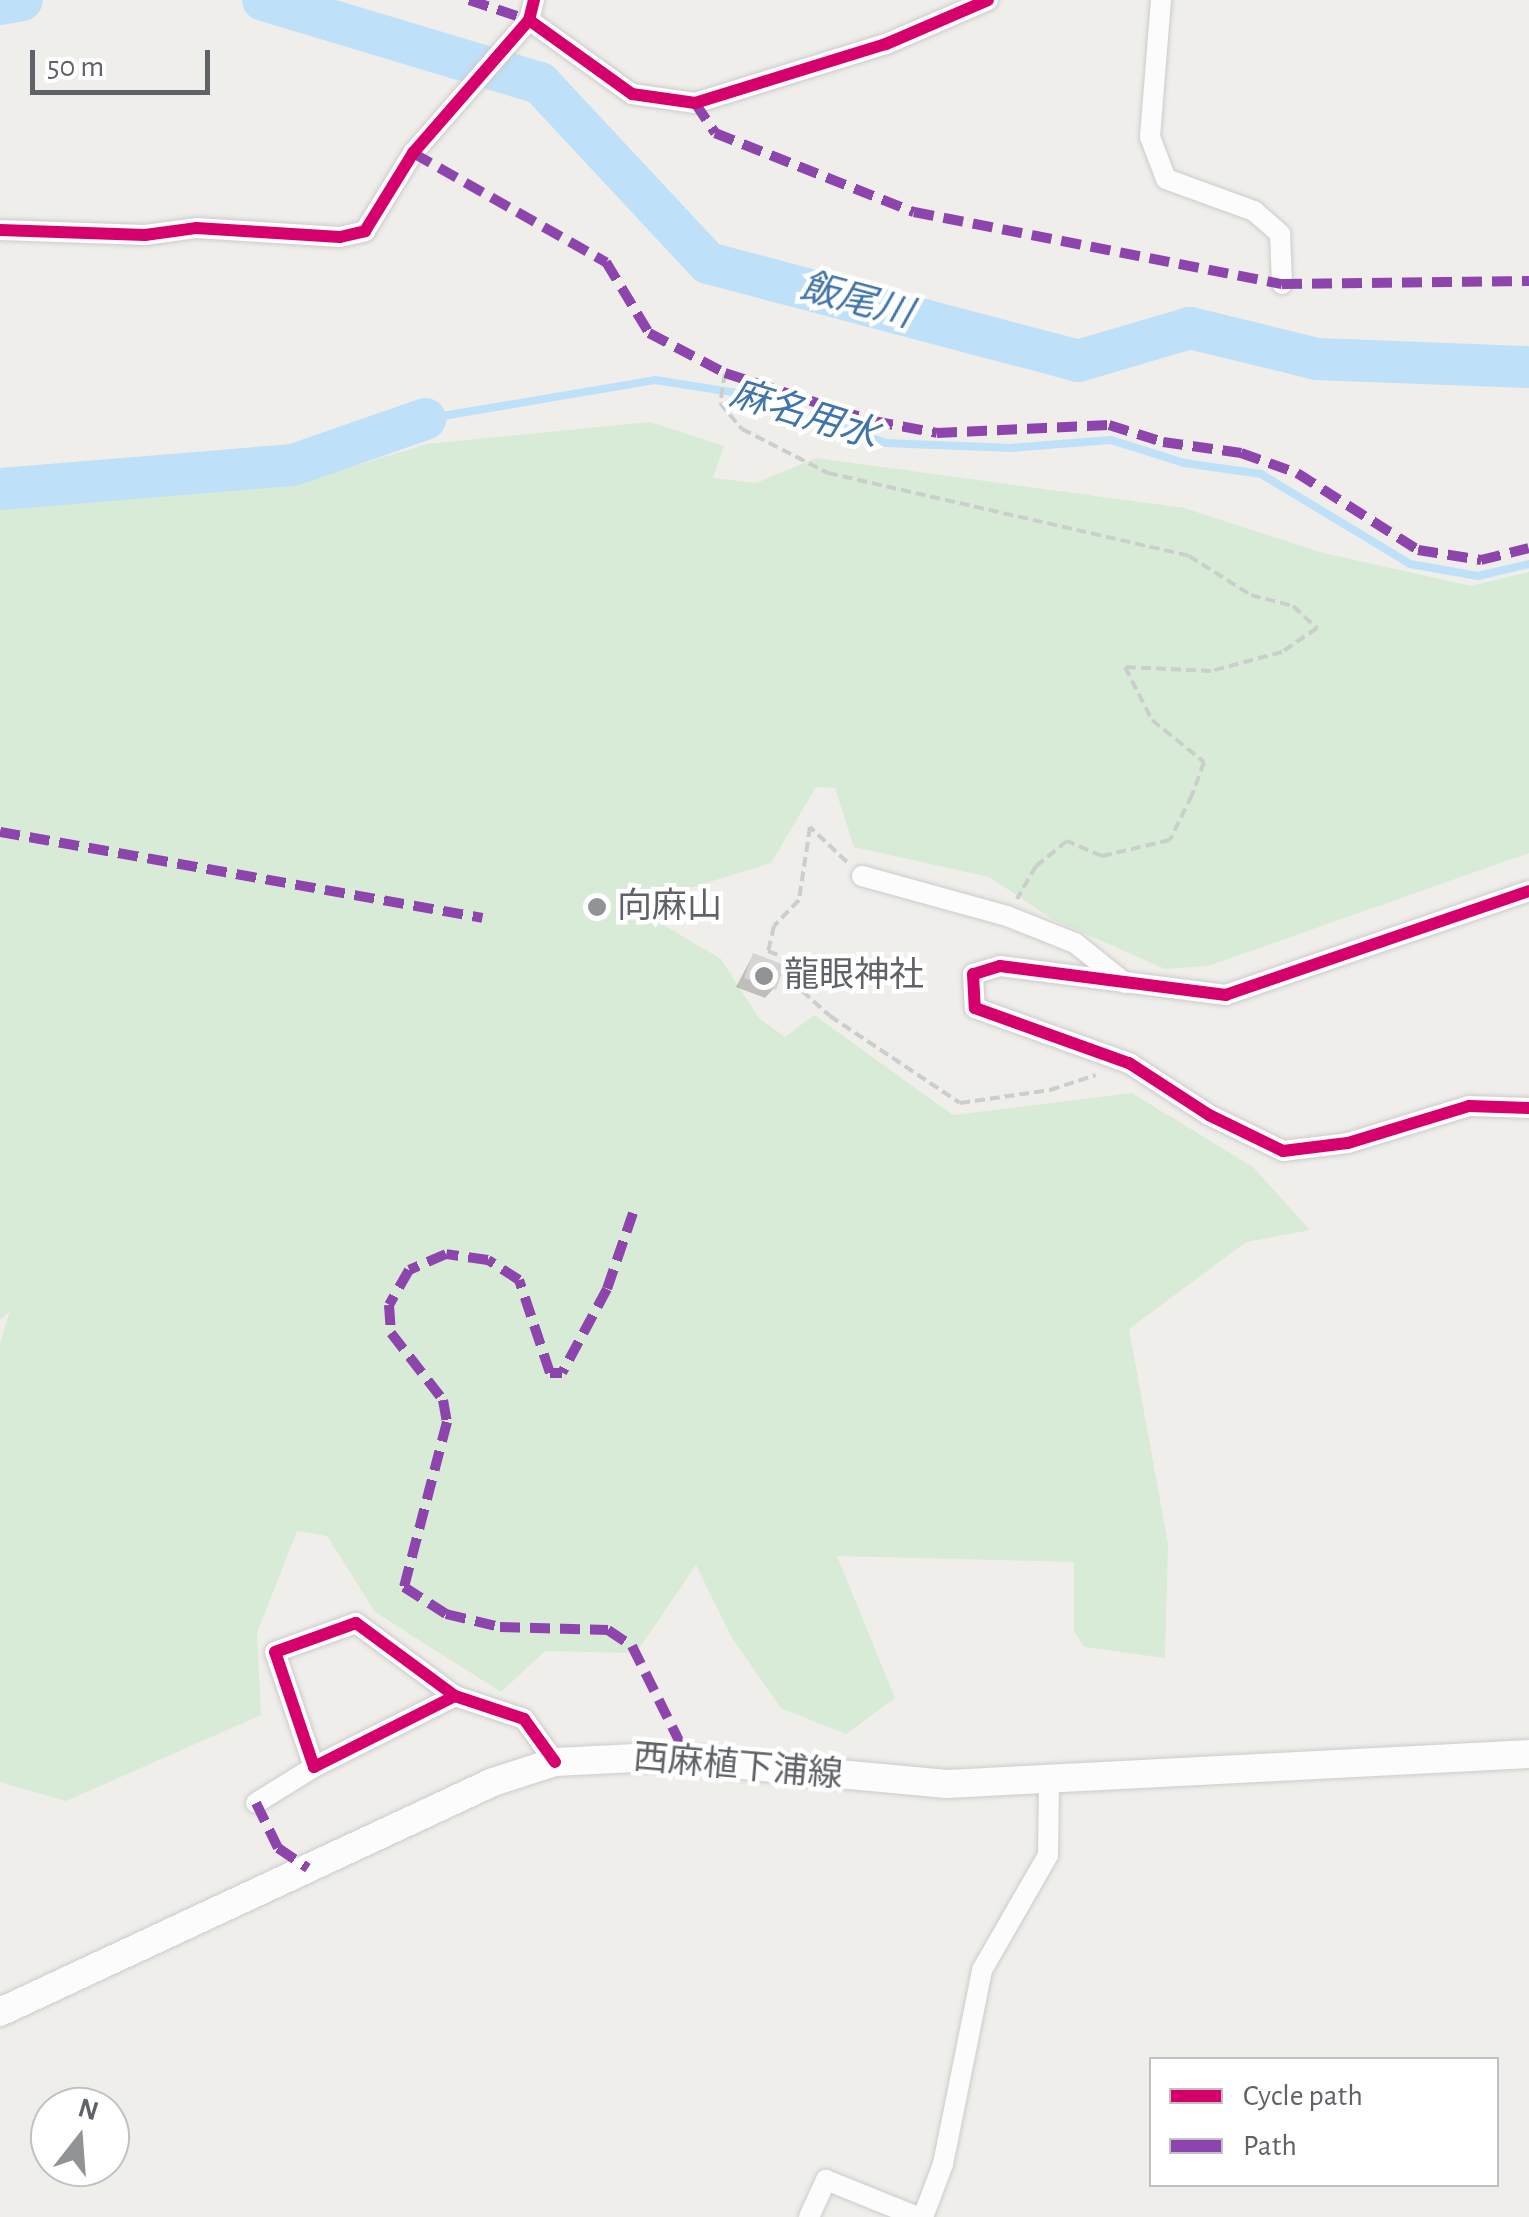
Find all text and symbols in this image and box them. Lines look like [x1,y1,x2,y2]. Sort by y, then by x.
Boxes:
scale bar [35,30,215,92]
text: 50 m [47,52,104,82]
water label: 飯尾川 [795,265,917,339]
water label: 麻名用水 [725,372,883,460]
place label: 向麻山 [617,886,722,928]
marker: 向麻山 [586,896,608,918]
place label: 龍眼神社 [784,955,924,997]
marker: 龍眼神社 [753,965,775,987]
street label: 西麻植下浦線 [632,1737,844,1797]
legend [1149,2057,1499,2187]
text: Cycle path [1243,2081,1363,2111]
north arrow [30,2087,130,2187]
text: N [75,2094,102,2126]
text: Path [1243,2131,1297,2161]

